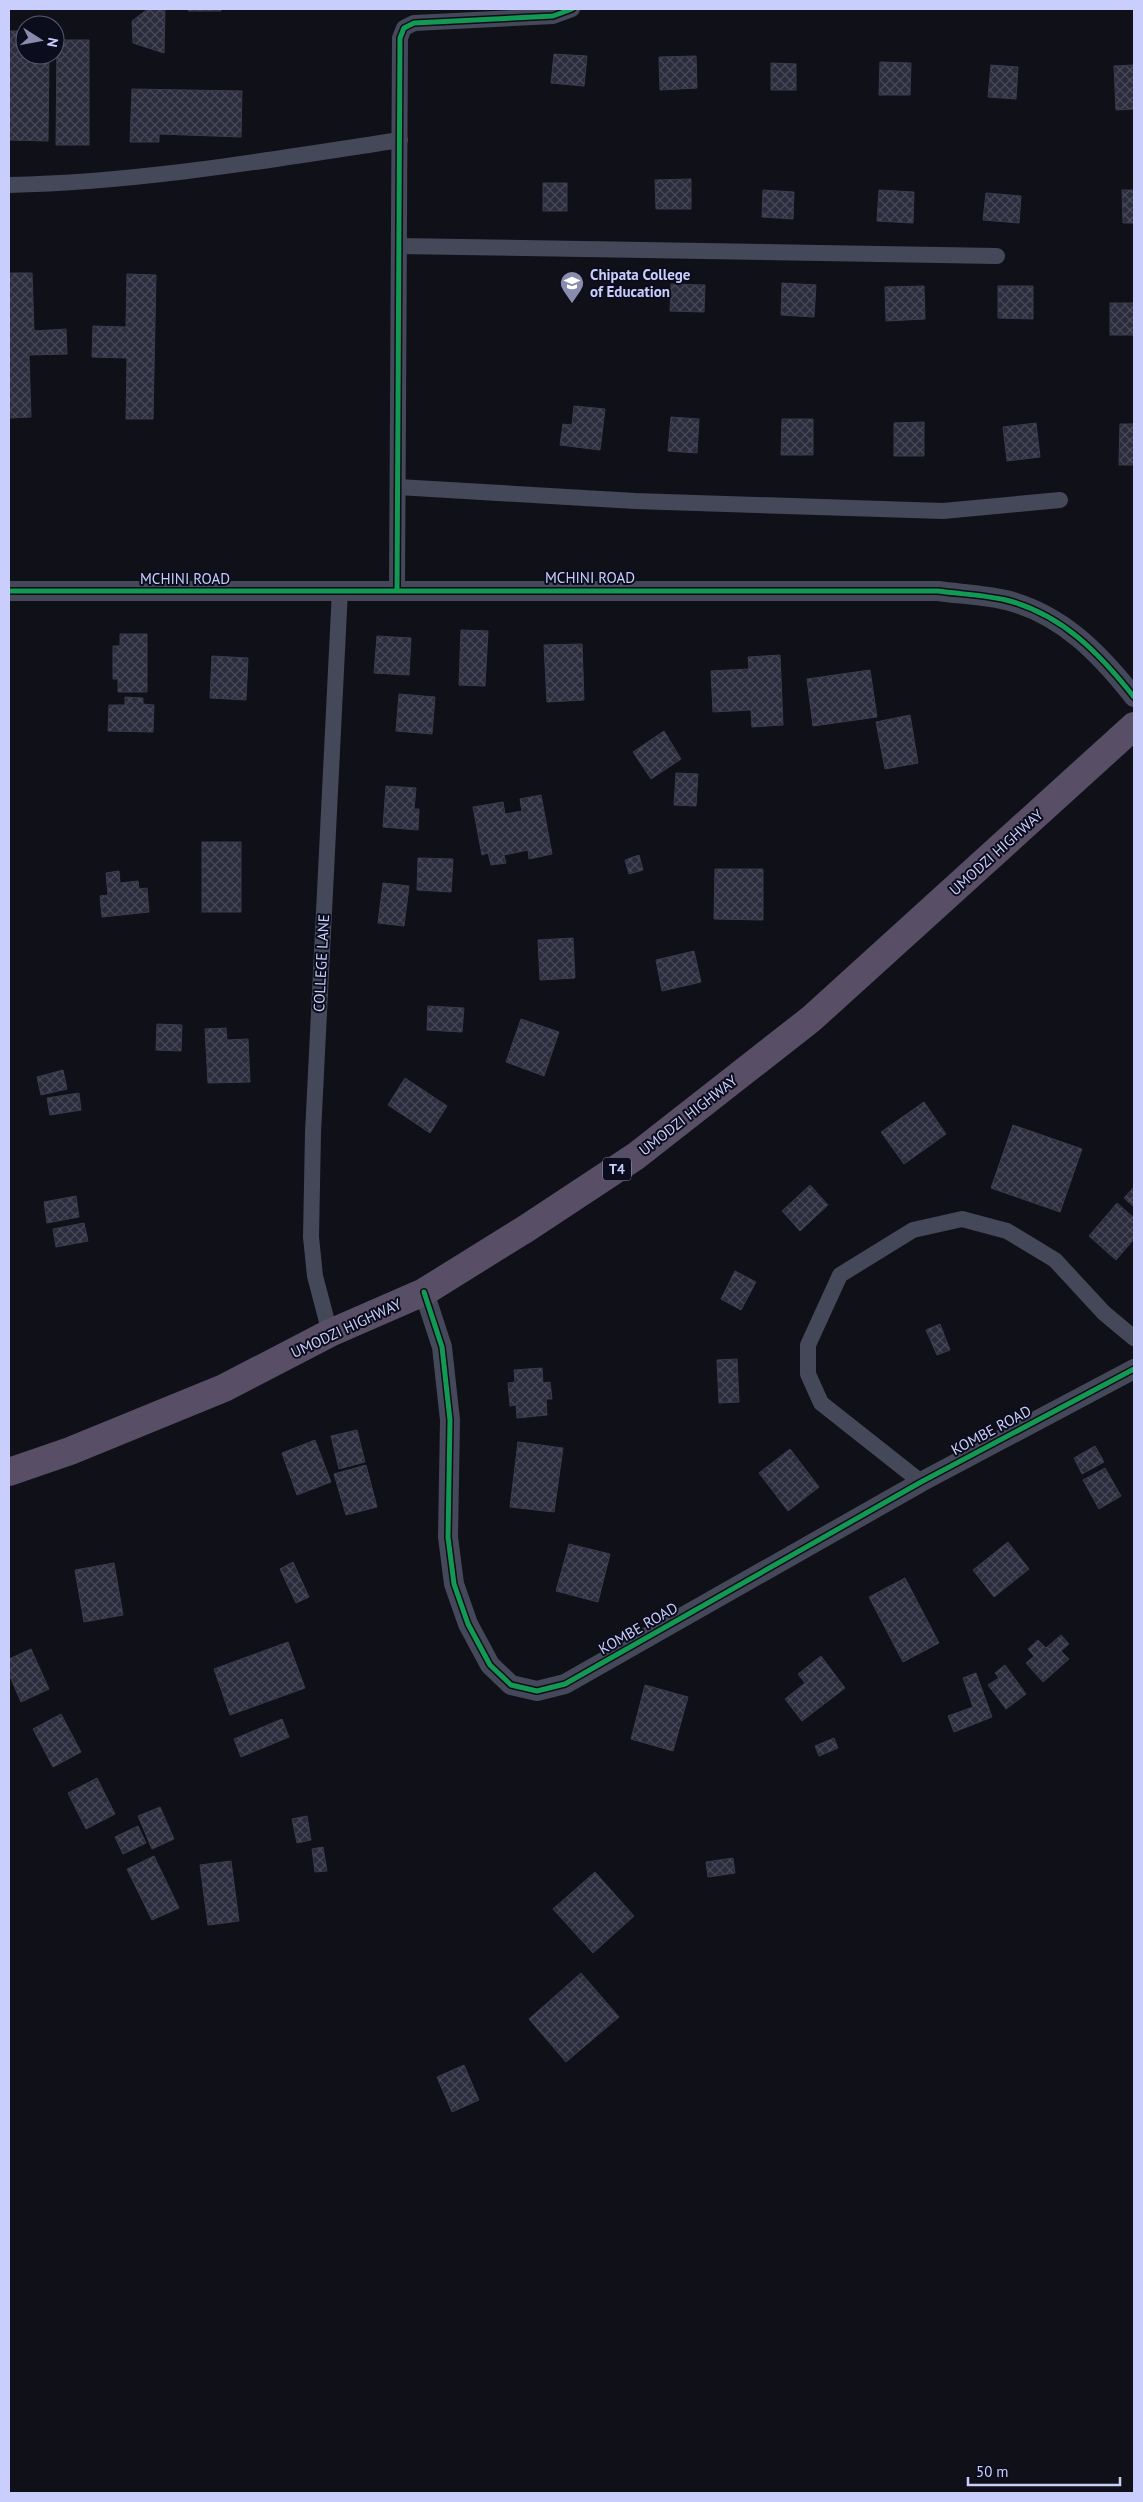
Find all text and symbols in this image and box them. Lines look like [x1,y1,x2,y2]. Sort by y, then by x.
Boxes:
north arrow [15,15,65,65]
text: N [43,36,62,49]
place label: Chipata College of Education [590,265,691,301]
school or university icon: Chipata College of Education [559,270,585,304]
street label: MCHINI ROAD [545,568,635,587]
street label: MCHINI ROAD [140,569,230,588]
street label: UMODZI HIGHWAY [945,804,1047,899]
street label: COLLEGE LANE [309,914,333,1012]
street label: UMODZI HIGHWAY [635,1070,742,1159]
road number: T4 [603,1158,631,1180]
street label: UMODZI HIGHWAY [288,1294,405,1362]
street label: KOMBE ROAD [948,1401,1034,1459]
street label: KOMBE ROAD [595,1598,681,1658]
scale bar [968,2454,1120,2486]
text: 50 m [976,2462,1009,2481]

